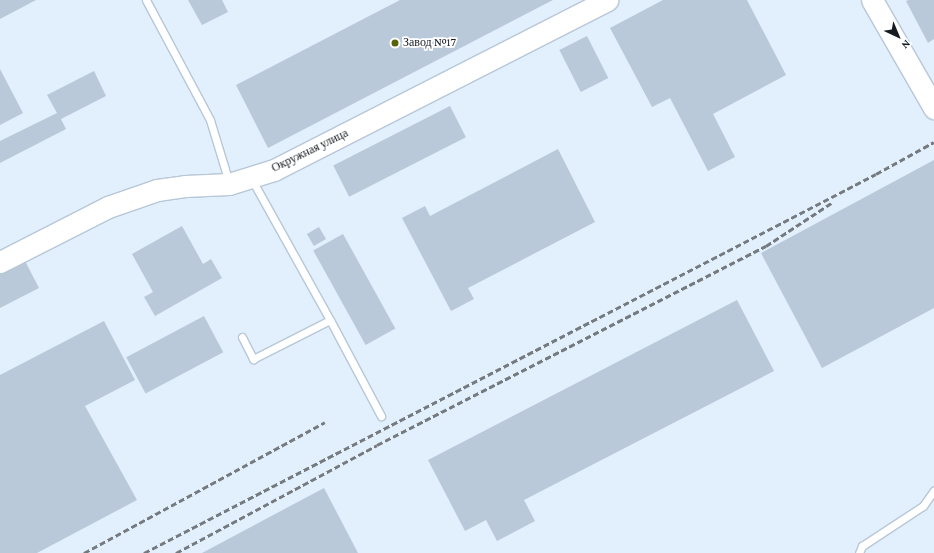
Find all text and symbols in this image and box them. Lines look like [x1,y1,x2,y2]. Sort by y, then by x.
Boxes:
north arrow [878,16,918,56]
place label: Завод №17 [403,36,456,50]
marker: Завод №17 [390,38,400,48]
text: N [899,38,913,52]
street label: Окружная улица [269,126,351,176]

